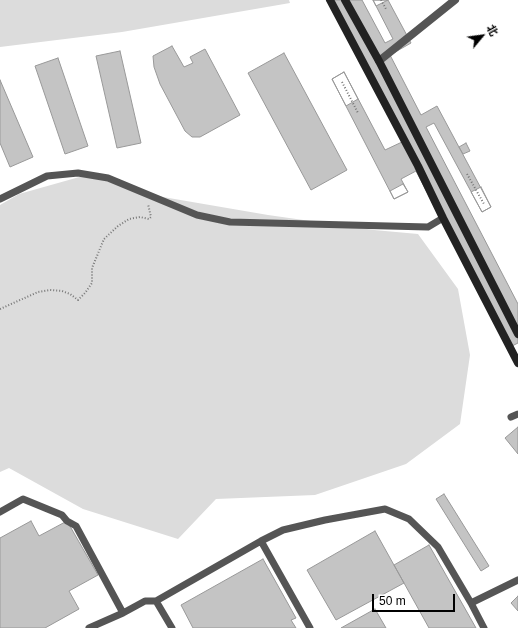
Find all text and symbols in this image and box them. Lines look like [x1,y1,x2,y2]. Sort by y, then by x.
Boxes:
north arrow [462,16,502,56]
text: 北 [485,22,500,38]
scale bar [374,586,457,612]
text: 50 m [379,594,406,608]

